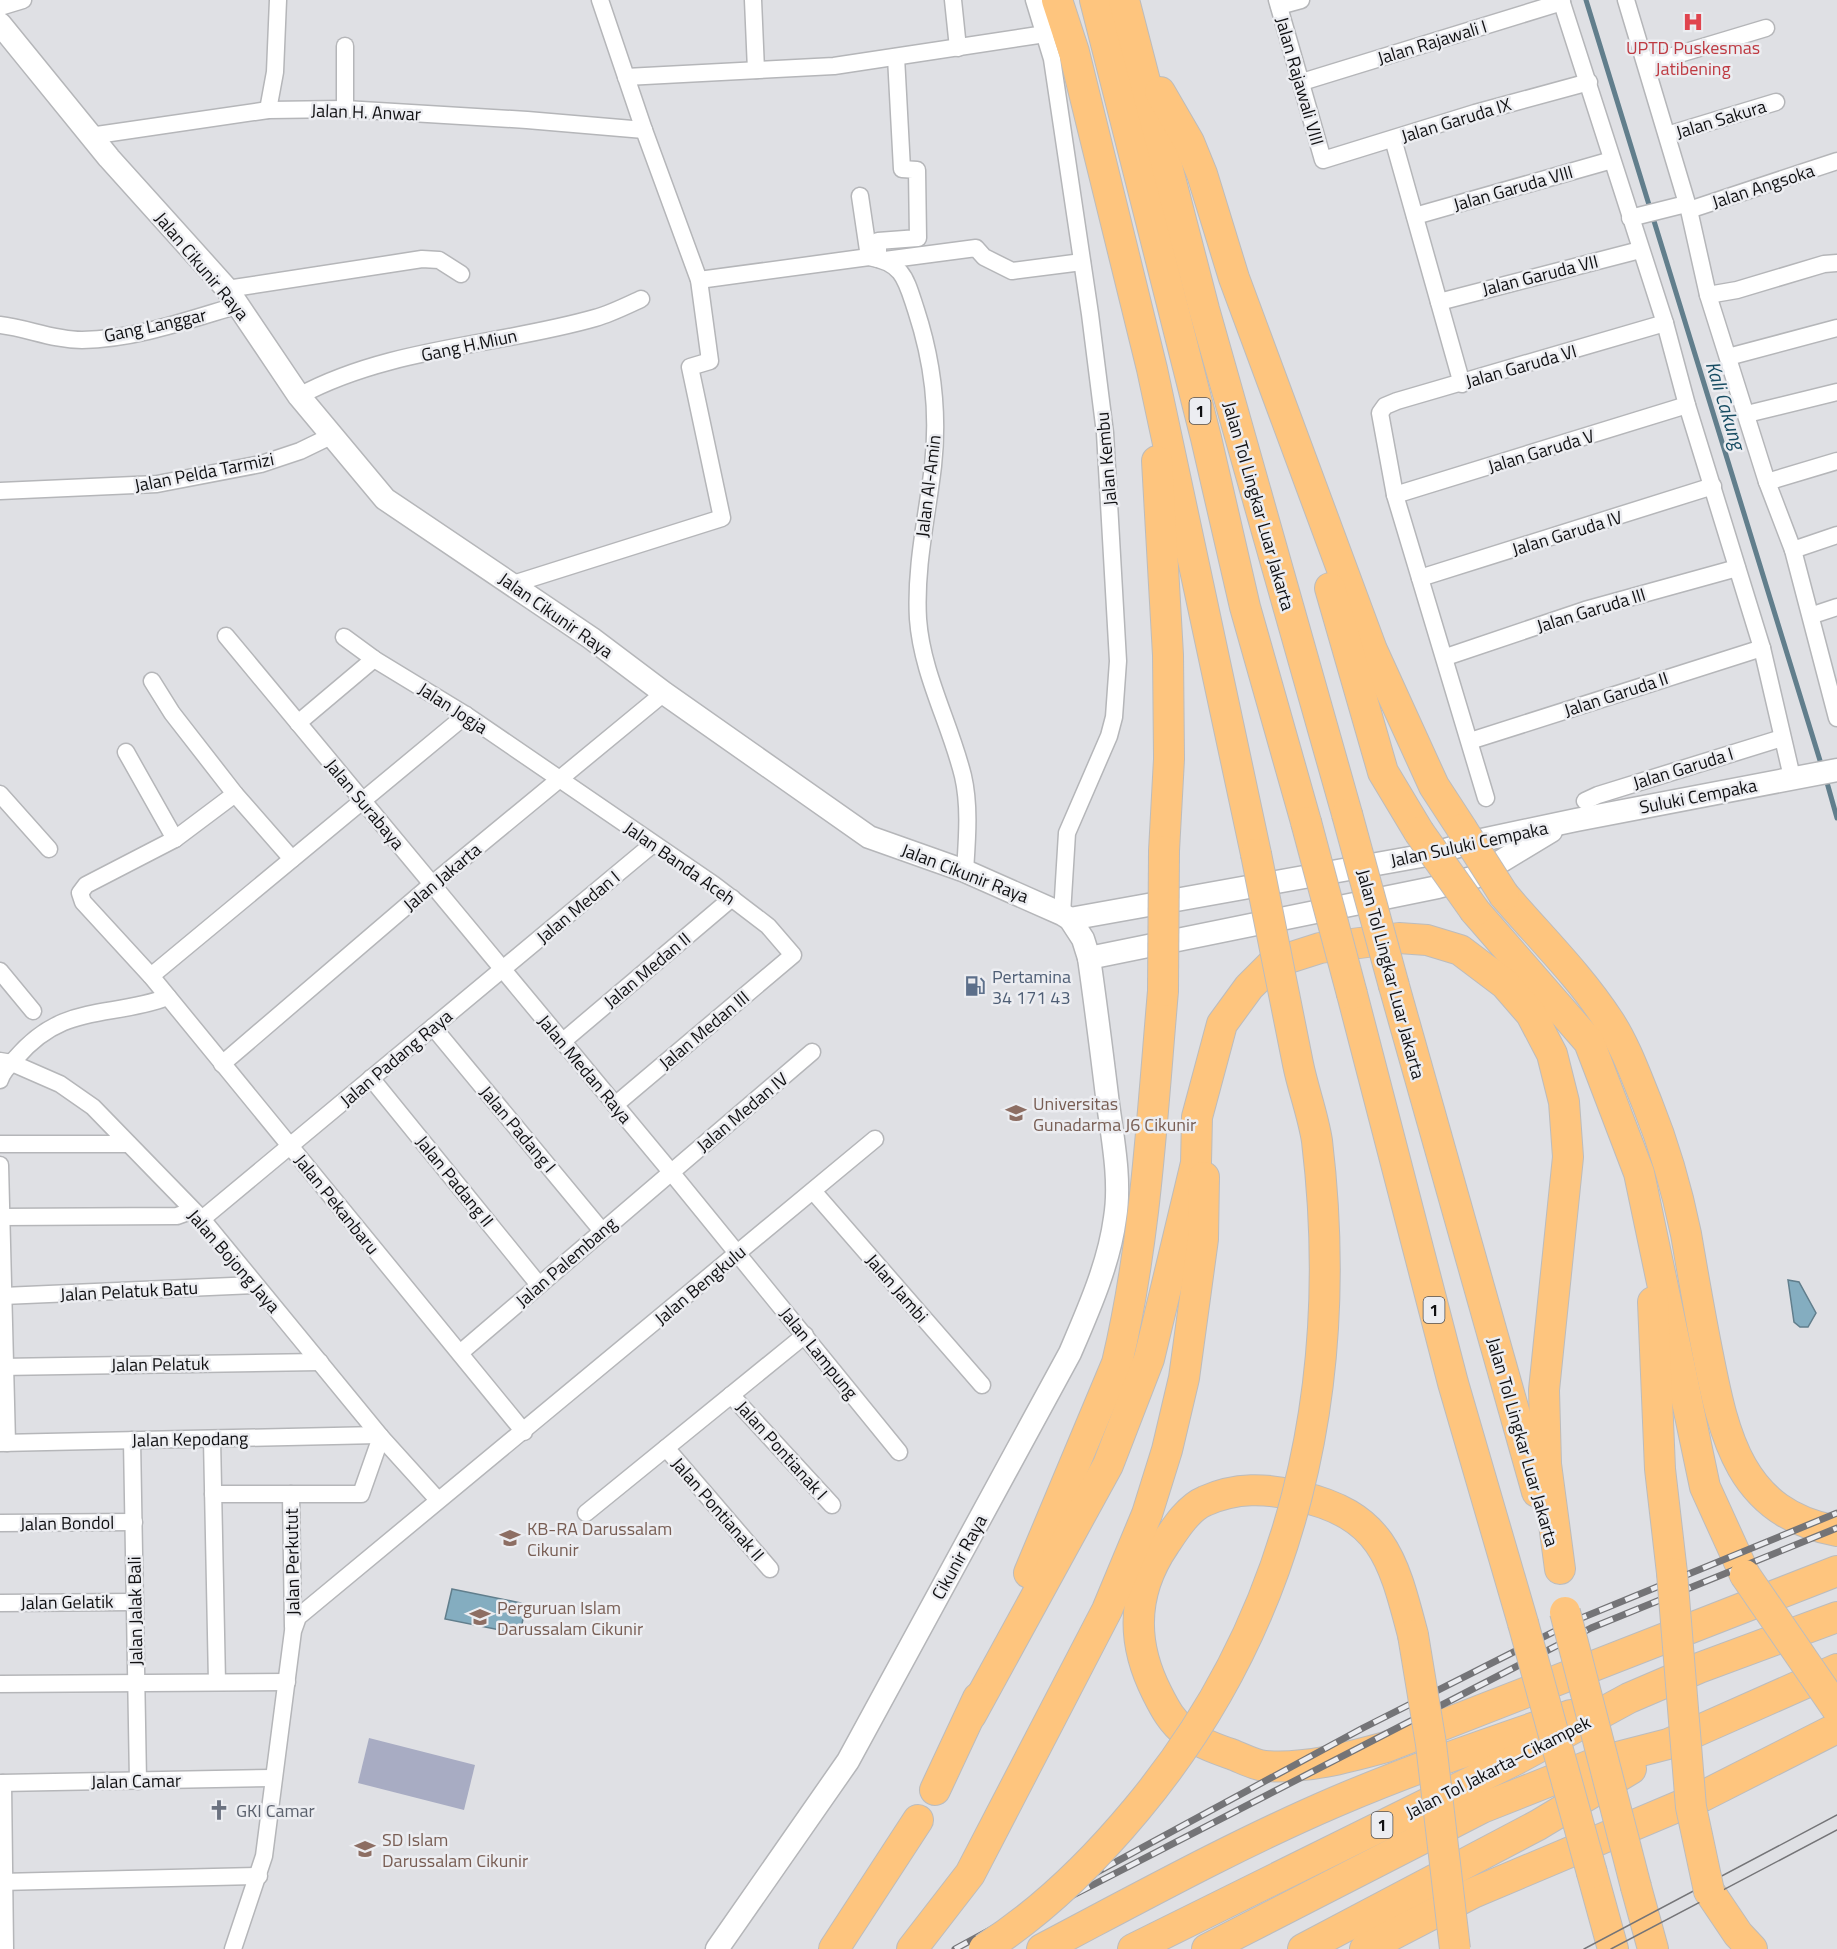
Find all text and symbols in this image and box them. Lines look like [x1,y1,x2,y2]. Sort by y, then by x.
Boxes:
hospital icon: UPTD Puskesmas Jatibening [1681,10,1705,34]
street label: Jalan Rajawali I [1374,13,1490,71]
street label: Jalan Rajawali VIII [1269,14,1331,148]
place label: UPTD Puskesmas Jatibening [1626,34,1760,82]
street label: Jalan Garuda IX [1398,90,1514,150]
street label: Jalan Sakura [1672,92,1770,146]
street label: Jalan H. Anwar [310,97,422,127]
street label: Jalan Angsoka [1708,157,1818,215]
street label: Jalan Garuda VIII [1450,158,1576,218]
street label: Jalan Cikunir Raya [148,206,256,326]
street label: Jalan Garuda VII [1479,248,1601,302]
street label: Gang Langgar [101,301,209,349]
street label: Gang H.Miun [419,322,519,368]
street label: Jalan Garuda VI [1462,337,1580,395]
water label: Kali Cakung [1698,357,1755,456]
road number: 1 [1190,398,1210,424]
street label: Jalan Tol Lingkar Luar Jakarta [1216,398,1302,614]
street label: Jalan Kembu [1088,411,1124,507]
street label: Jalan Garuda V [1485,422,1598,480]
street label: Jalan Al-Amin [908,433,948,539]
street label: Jalan Pelda Tarmizi [132,445,276,499]
street label: Jalan Garuda IV [1508,503,1626,563]
street label: Jalan Cikunir Raya [493,565,619,665]
street label: Jalan Garuda III [1533,581,1649,639]
street label: Jalan Garuda II [1560,664,1672,724]
street label: Jalan Jogja [413,675,493,741]
street label: Jalan Garuda I [1629,740,1737,796]
street label: Jalan Surabaya [319,753,411,855]
street label: Suluki Cempaka [1637,771,1759,821]
street label: Jalan Suluki Cempaka [1388,814,1550,874]
street label: Jalan Banda Aceh [619,815,741,911]
street label: Jalan Jakarta [397,836,487,918]
street label: Jalan Cikunir Raya [897,836,1033,910]
street label: Jalan Medan I [530,864,626,950]
street label: Jalan Tol Lingkar Luar Jakarta [1350,866,1432,1082]
street label: Jalan Medan II [598,926,696,1014]
place label: Pertamina 34 171 43 [992,963,1071,1011]
fuel station icon: Pertamina 34 171 43 [963,974,987,998]
street label: Jalan Medan III [653,984,755,1076]
street label: Jalan Padang Raya [334,1003,458,1113]
street label: Jalan Medan Raya [531,1009,639,1129]
street label: Jalan Medan IV [690,1065,794,1158]
street label: Jalan Padang I [473,1080,563,1178]
place label: Universitas Gunadarma J6 Cikunir [1033,1090,1196,1138]
school or university icon: Universitas Gunadarma J6 Cikunir [1004,1101,1028,1125]
street label: Jalan Padang II [410,1129,500,1233]
street label: Jalan Pekanbaru [288,1148,386,1260]
street label: Jalan Bojong Jaya [181,1203,287,1319]
street label: Jalan Palembang [509,1210,623,1314]
street label: Jalan Bengkulu [648,1239,752,1331]
street label: Jalan Jambi [859,1248,935,1328]
street label: Jalan Pelatuk Batu [59,1274,199,1308]
road number: 1 [1424,1297,1444,1323]
street label: Jalan Lampung [773,1301,865,1405]
street label: Jalan Tol Lingkar Luar Jakarta [1480,1334,1566,1550]
street label: Jalan Pelatuk [111,1350,210,1378]
street label: Jalan Pontianak I [730,1394,834,1506]
street label: Jalan Kepodang [131,1424,249,1454]
street label: Jalan Pontianak II [665,1451,771,1567]
street label: Jalan Perkutut [278,1507,306,1616]
street label: Jalan Bondol [20,1509,114,1537]
street label: Cikunir Raya [925,1510,993,1604]
place label: KB-RA Darussalam Cikunir [527,1515,672,1563]
school or university icon: KB-RA Darussalam Cikunir [498,1526,522,1550]
street label: Jalan Jalak Bali [121,1556,149,1666]
street label: Jalan Gelatik [20,1588,114,1616]
place label: Perguruan Islam Darussalam Cikunir [497,1594,643,1642]
school or university icon: Perguruan Islam Darussalam Cikunir [468,1605,492,1629]
street label: Jalan Tol Jakarta–Cikampek [1401,1708,1596,1826]
street label: Jalan Camar [91,1767,181,1795]
place label: GKI Camar [236,1797,315,1824]
church icon: GKI Camar [207,1798,231,1822]
road number: 1 [1372,1812,1392,1838]
place label: SD Islam Darussalam Cikunir [382,1826,528,1874]
school or university icon: SD Islam Darussalam Cikunir [353,1837,377,1861]

